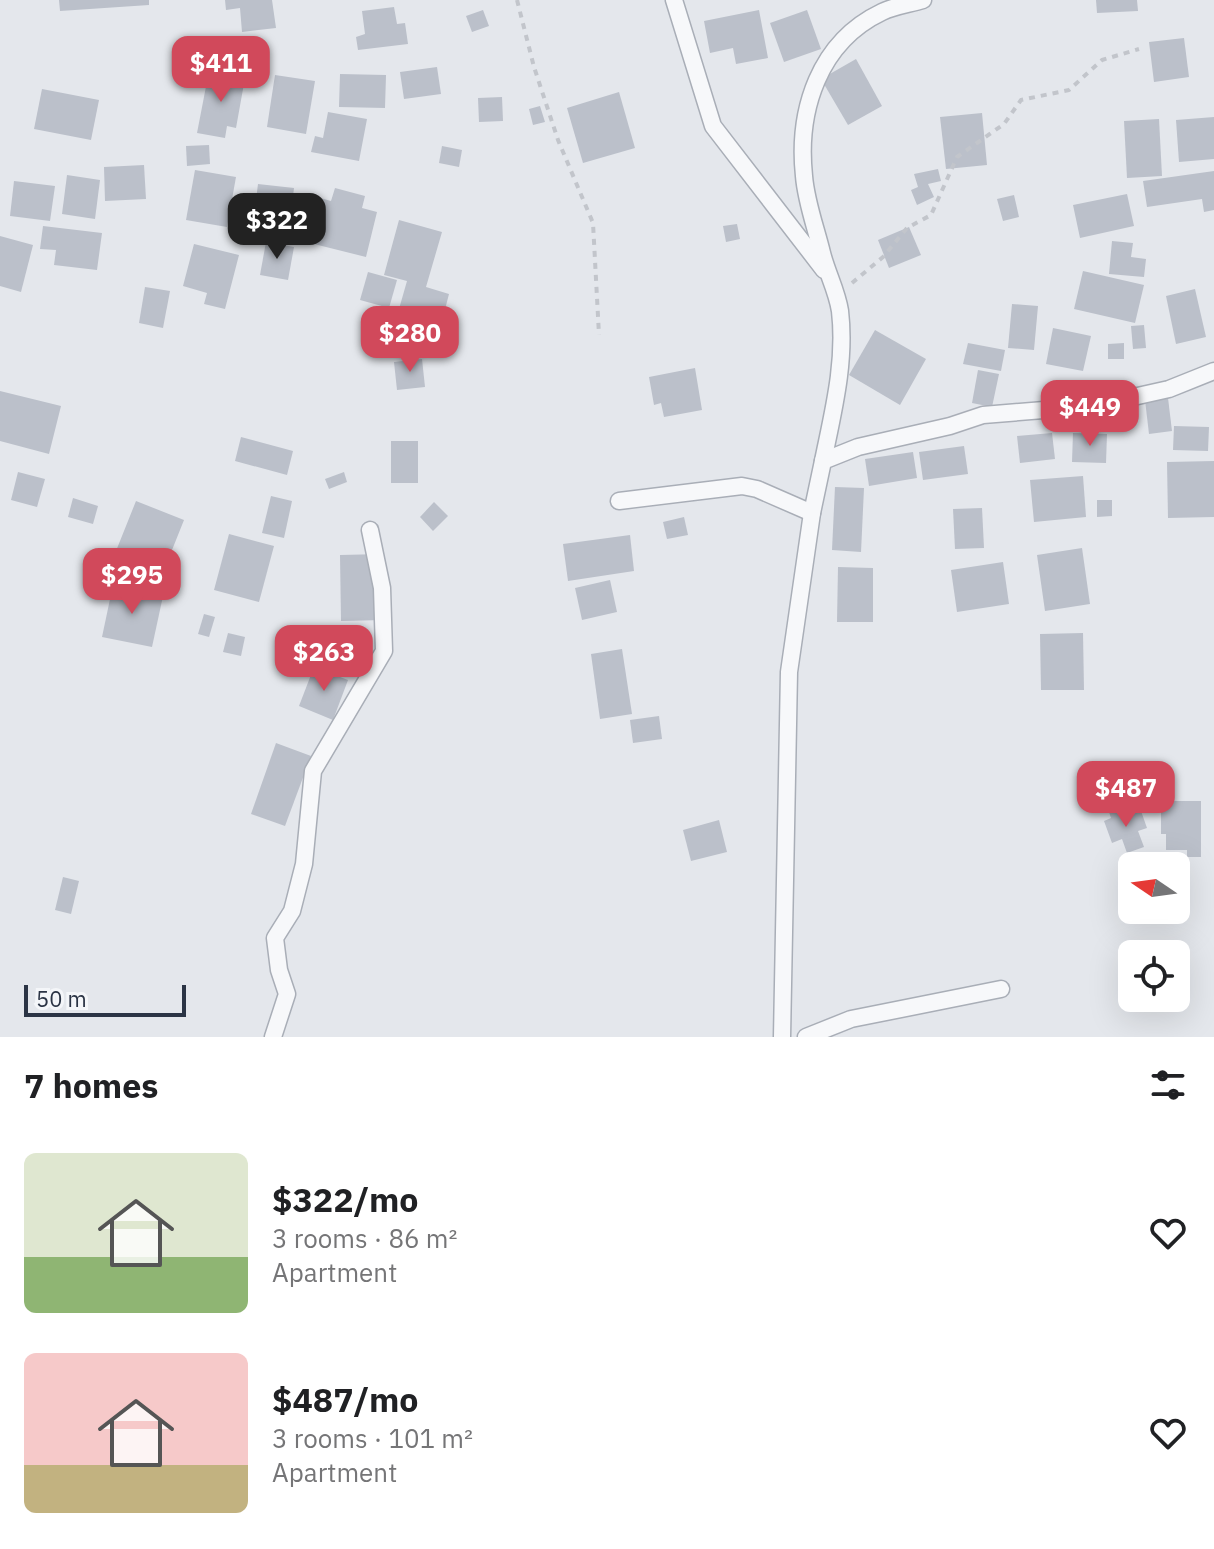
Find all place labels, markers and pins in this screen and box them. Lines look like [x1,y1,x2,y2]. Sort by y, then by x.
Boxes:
pin: $411 [174,36,268,104]
pin: $322 [230,193,324,261]
pin: $280 [363,306,457,374]
pin: $449 [1043,380,1137,448]
pin: $295 [85,548,179,616]
pin: $263 [277,625,371,693]
pin: $487 [1079,761,1173,829]

